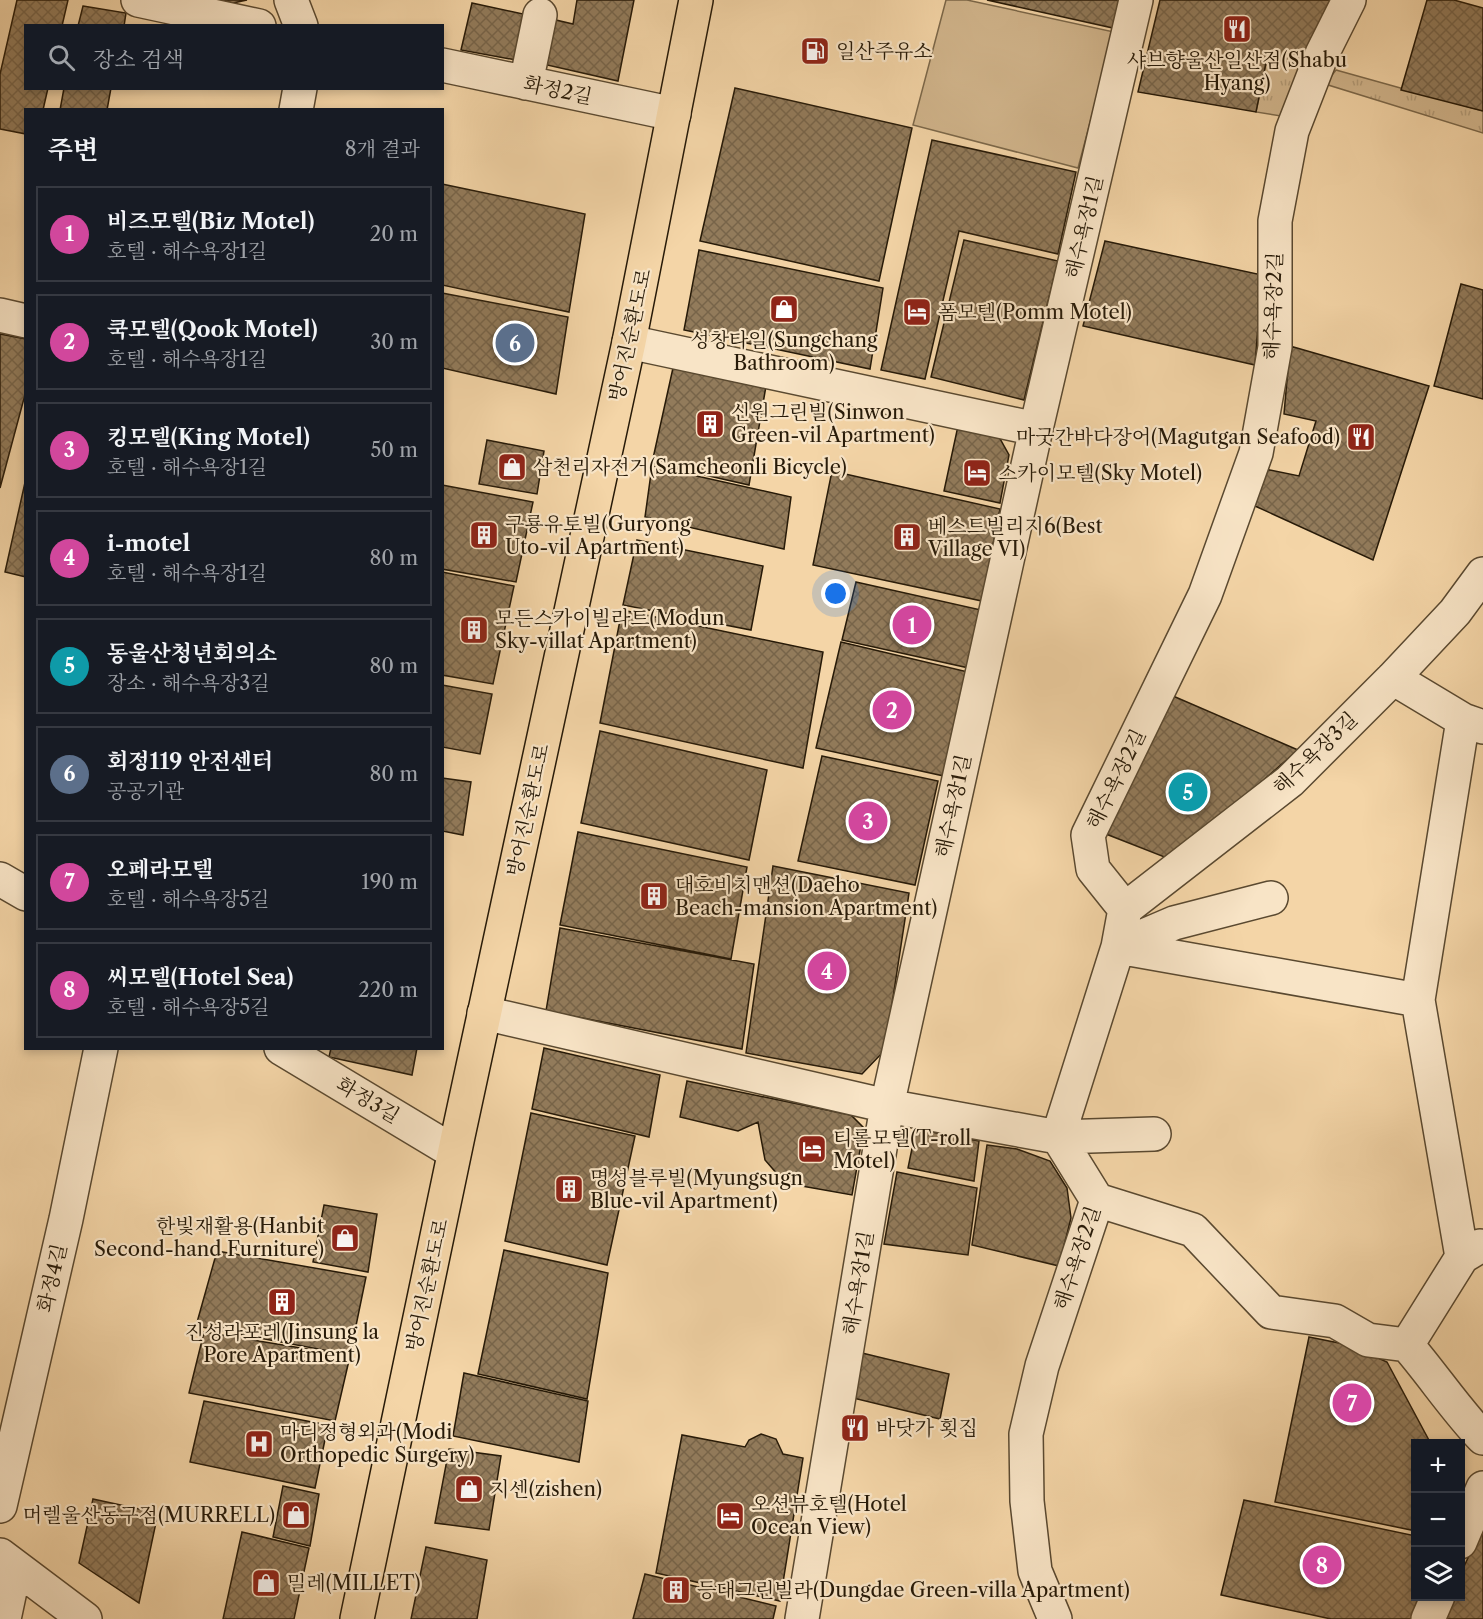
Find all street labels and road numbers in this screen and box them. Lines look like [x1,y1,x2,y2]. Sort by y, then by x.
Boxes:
street label: 화정2길 [522,71,594,109]
street label: 해수욕장1길 [1060,173,1108,281]
street label: 해수욕장2길 [1259,252,1287,360]
street label: 방어진순환도로 [604,266,656,404]
street label: 해수욕장3길 [1268,707,1362,799]
street label: 해수욕장2길 [1082,725,1150,833]
street label: 방어진순환도로 [502,741,554,879]
street label: 해수욕장1길 [930,752,976,860]
street label: 화정3길 [332,1072,404,1128]
street label: 해수욕장2길 [1049,1203,1105,1313]
street label: 방어진순환도로 [401,1216,453,1354]
street label: 해수욕장1길 [838,1229,878,1337]
street label: 화정4길 [32,1241,72,1315]

